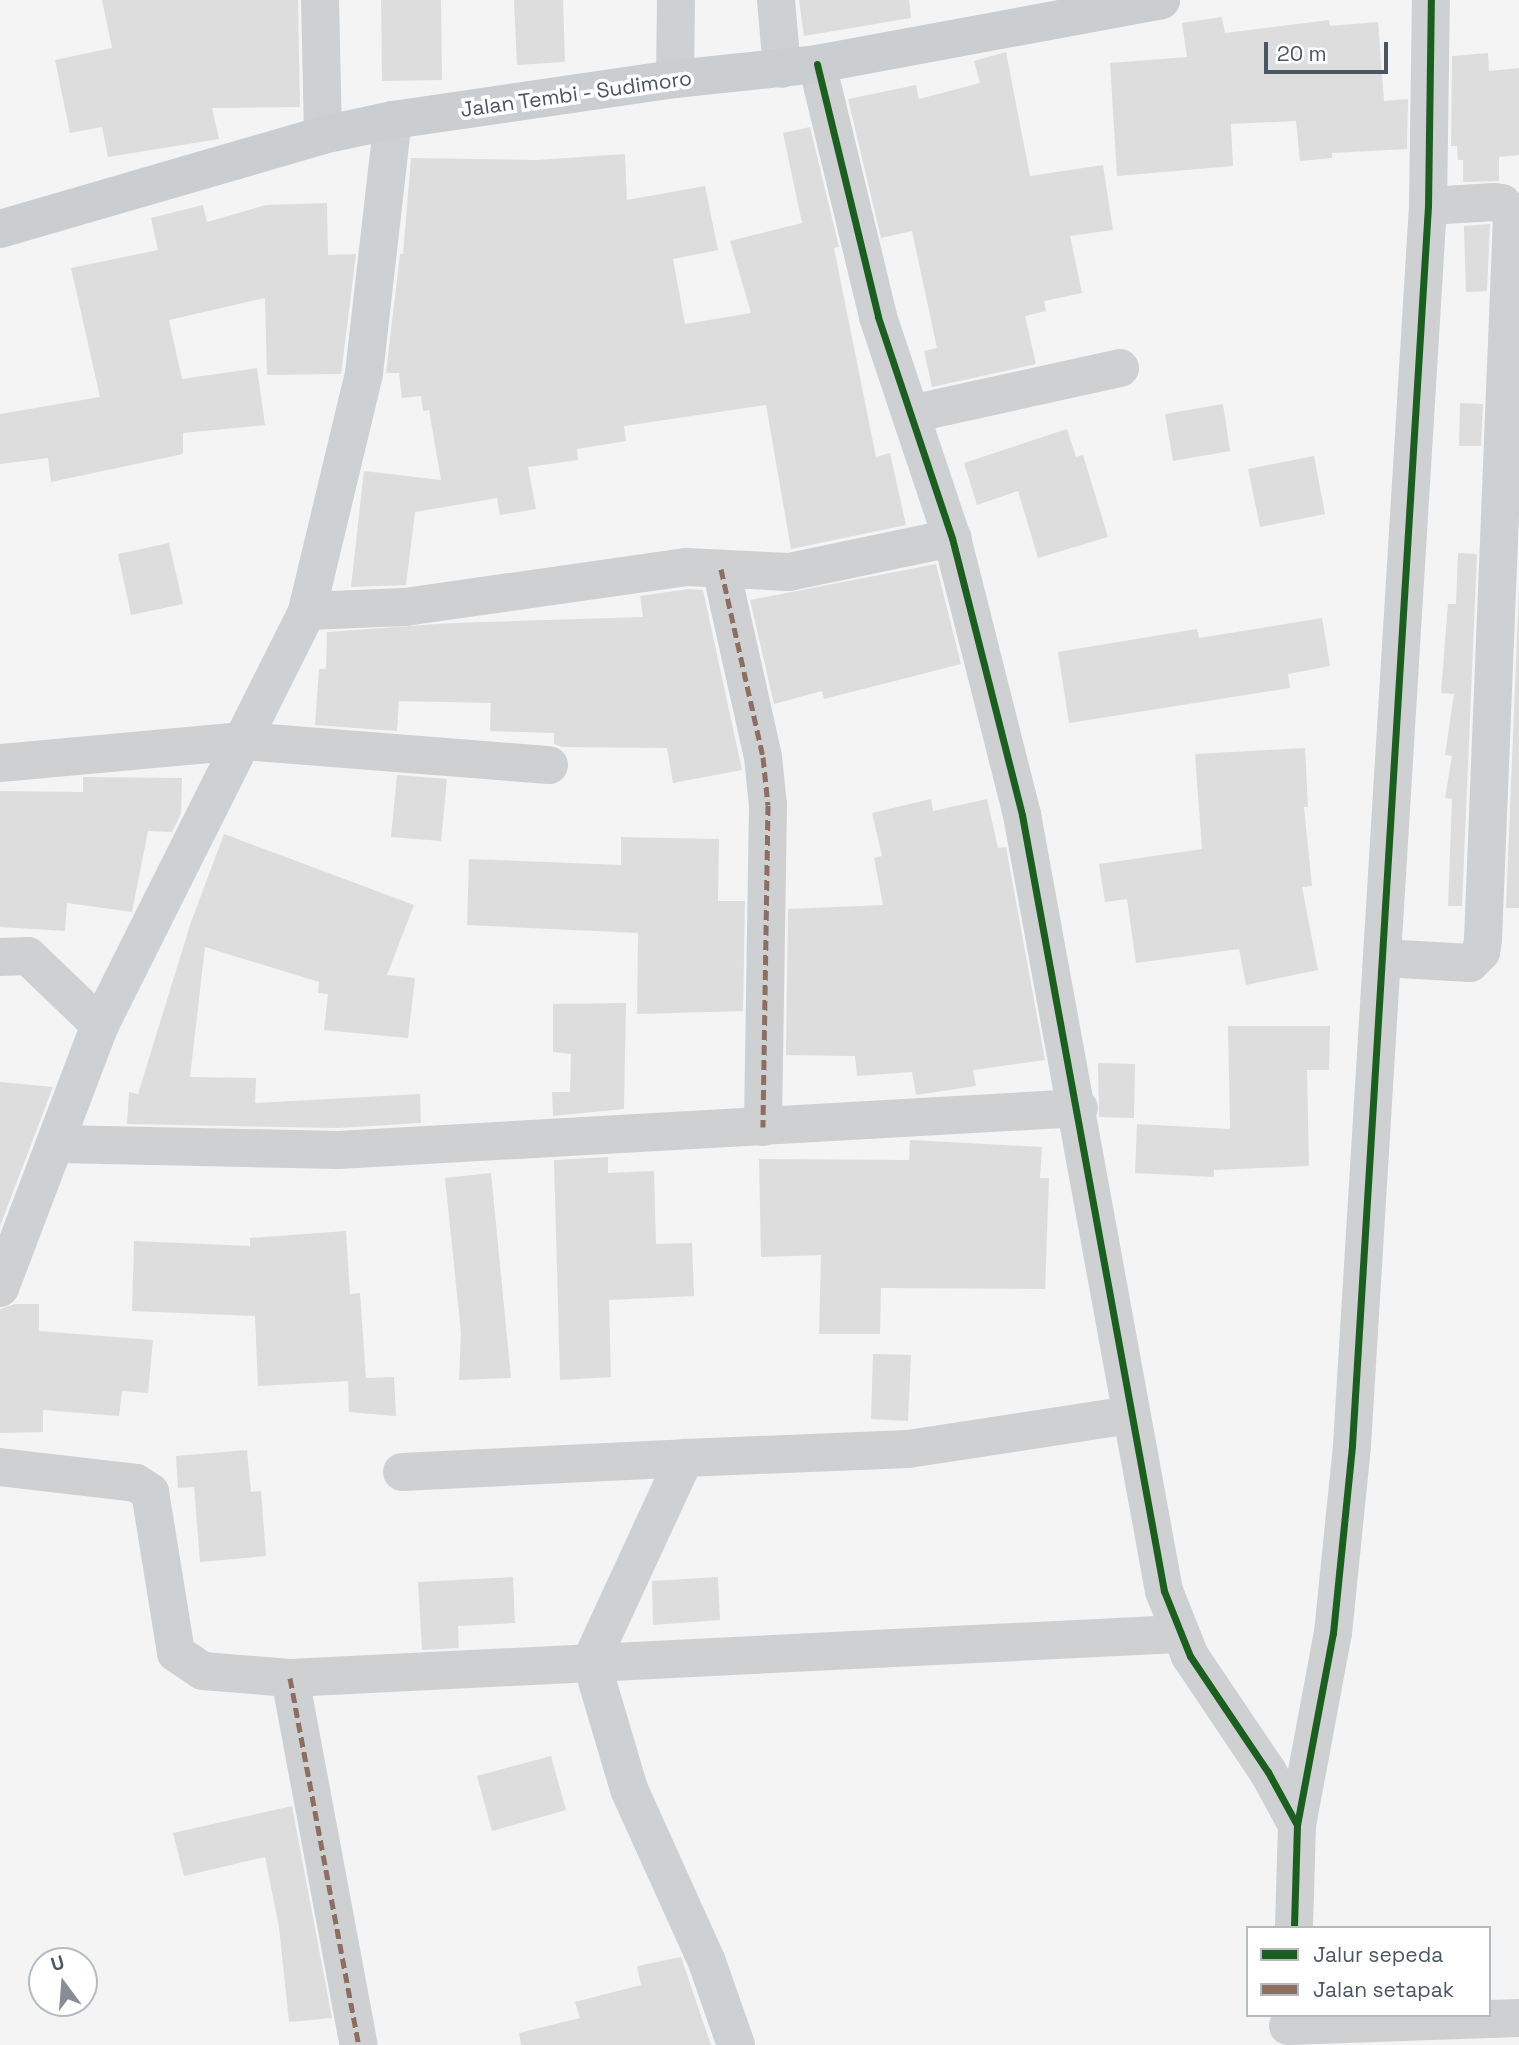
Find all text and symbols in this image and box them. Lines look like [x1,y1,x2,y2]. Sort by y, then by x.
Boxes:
scale bar [1267,28,1391,72]
text: 20 m [1277,40,1327,67]
street label: Jalan Tembi - Sudimoro [458,65,694,123]
legend [1246,1926,1491,2017]
text: Jalur sepeda [1313,1941,1443,1968]
north arrow [28,1947,98,2017]
text: U [48,1949,67,1977]
text: Jalan setapak [1313,1976,1454,2003]

